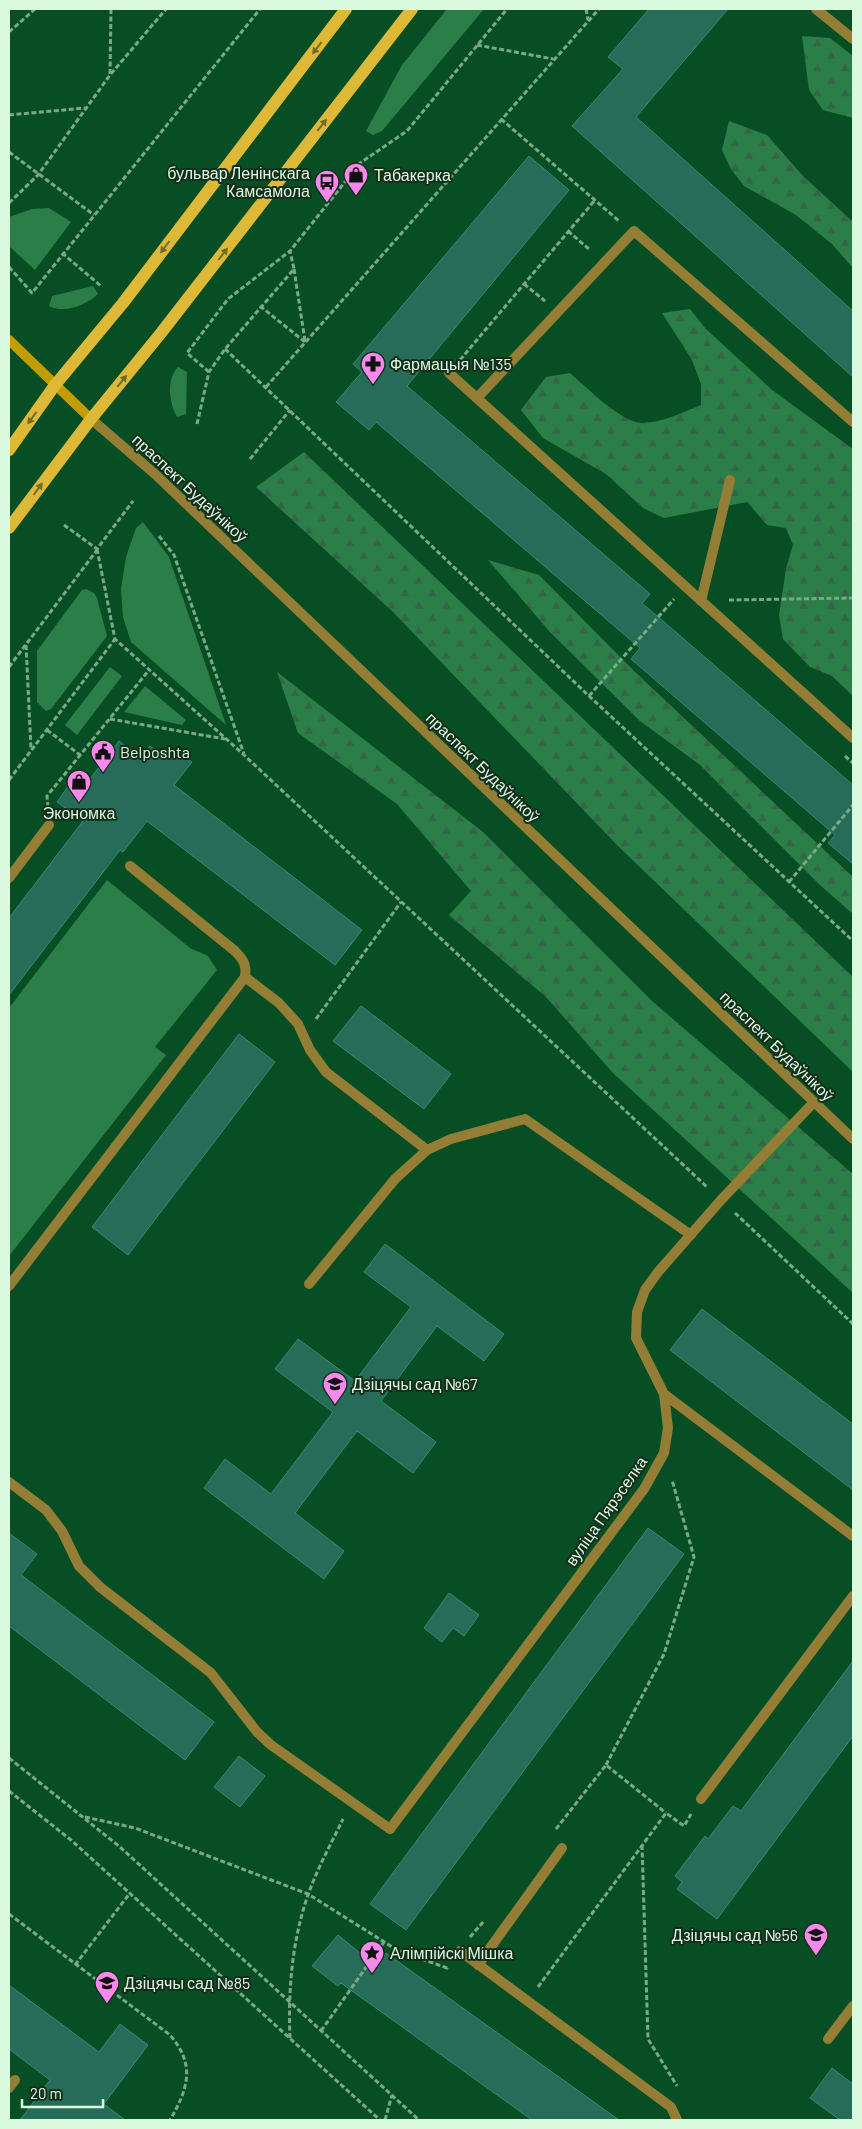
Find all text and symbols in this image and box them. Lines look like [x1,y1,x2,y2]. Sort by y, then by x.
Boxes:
one-way arrow [311,41,322,54]
one-way arrow [317,119,328,132]
shop icon: Табакерка [343,162,369,196]
place label: бульвар Ленінскага Камсамола [167,163,310,200]
place label: Табакерка [374,165,451,184]
bus stop icon: бульвар Ленінскага Камсамола [314,169,340,203]
one-way arrow [160,240,170,254]
one-way arrow [218,247,228,261]
pharmacy icon: Фармацыя №135 [360,351,386,385]
place label: Фармацыя №135 [390,354,512,373]
one-way arrow [117,375,128,388]
one-way arrow [27,411,37,425]
street label: праспект Будаўнікоў [129,430,252,546]
one-way arrow [33,482,43,496]
street label: праспект Будаўнікоў [423,708,544,826]
public building icon: Belposhta [90,739,116,773]
place label: Belposhta [120,742,190,761]
shop icon: Экономка [66,769,92,803]
place label: Экономка [43,803,115,822]
street label: праспект Будаўнікоў [717,987,838,1105]
school or university icon: Дзіцячы сад №67 [322,1371,348,1405]
place label: Дзіцячы сад №67 [352,1374,478,1393]
street label: вуліца Пярэселка [561,1452,650,1569]
school or university icon: Дзіцячы сад №56 [803,1922,829,1956]
place label: Дзіцячы сад №56 [672,1925,798,1944]
place icon: Алімпійскі Мішка [359,1940,385,1974]
place label: Алімпійскі Мішка [390,1943,514,1962]
school or university icon: Дзіцячы сад №85 [94,1970,120,2004]
place label: Дзіцячы сад №85 [124,1973,250,1992]
scale bar [22,2076,104,2108]
text: 20 m [30,2084,62,2102]

